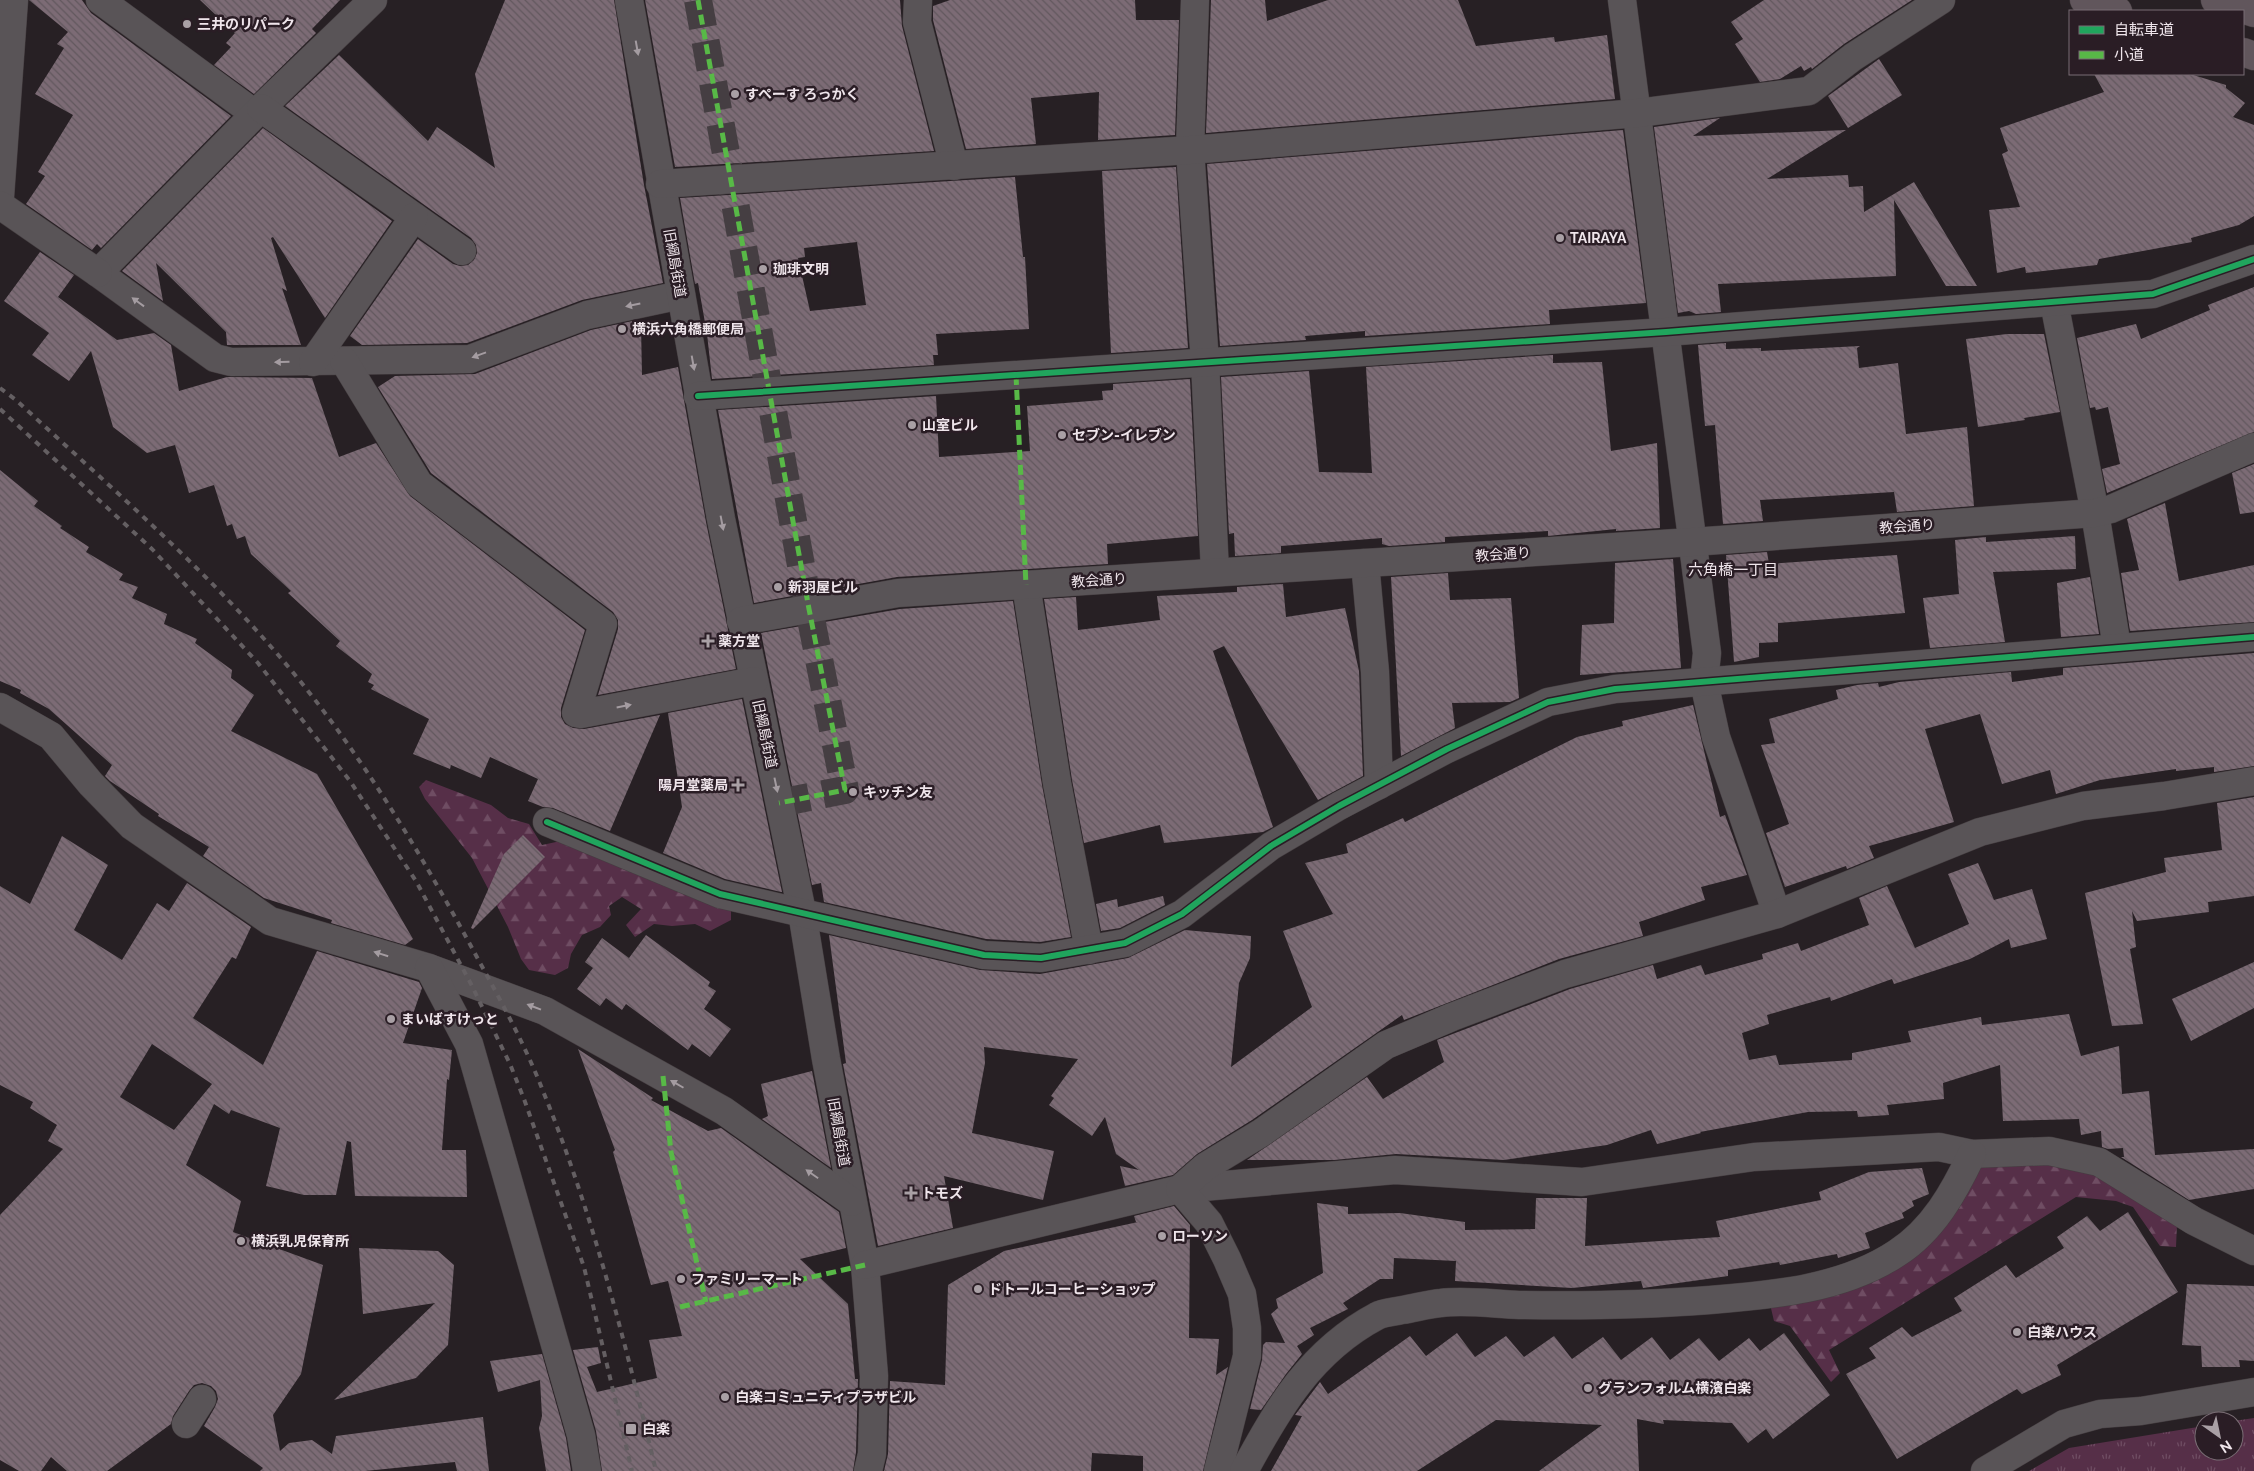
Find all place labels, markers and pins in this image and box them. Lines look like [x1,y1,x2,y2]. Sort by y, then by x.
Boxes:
place label: 三井のリパーク [197,16,295,32]
marker: 三井のリパーク [181,18,193,30]
place label: すぺーす ろっかく [745,86,859,102]
marker: すぺーす ろっかく [729,88,741,100]
place label: TAIRAYA [1570,230,1627,246]
marker: TAIRAYA [1554,232,1566,244]
place label: 珈琲文明 [773,261,829,277]
marker: 珈琲文明 [757,263,769,275]
place label: 横浜六角橋郵便局 [632,321,744,337]
marker: 横浜六角橋郵便局 [616,323,628,335]
place label: 山室ビル [922,417,978,433]
marker: 山室ビル [906,419,918,431]
place label: セブン-イレブン [1072,427,1176,443]
marker: セブン-イレブン [1056,429,1068,441]
place label: 新羽屋ビル [788,579,858,595]
marker: 新羽屋ビル [772,581,784,593]
place label: 薬方堂 [718,633,760,649]
marker: 薬方堂 [702,635,714,647]
place label: 陽月堂薬局 [658,777,728,793]
marker: 陽月堂薬局 [732,779,744,791]
place label: キッチン友 [863,784,933,800]
marker: キッチン友 [847,786,859,798]
place label: まいばすけっと [401,1011,499,1027]
marker: まいばすけっと [385,1013,397,1025]
place label: トモズ [921,1185,963,1201]
marker: トモズ [905,1187,917,1199]
place label: ローソン [1172,1228,1228,1244]
marker: ローソン [1156,1230,1168,1242]
place label: 横浜乳児保育所 [251,1233,349,1249]
marker: 横浜乳児保育所 [235,1235,247,1247]
place label: ファミリーマート [691,1271,803,1287]
marker: ファミリーマート [675,1273,687,1285]
place label: ドトールコーヒーショップ [988,1281,1155,1297]
marker: ドトールコーヒーショップ [972,1283,984,1295]
place label: 白楽ハウス [2027,1324,2097,1340]
marker: 白楽ハウス [2011,1326,2023,1338]
place label: グランフォルム横濱白楽 [1598,1380,1751,1396]
marker: グランフォルム横濱白楽 [1582,1382,1594,1394]
place label: 白楽コミュニティプラザビル [735,1389,916,1405]
marker: 白楽コミュニティプラザビル [719,1391,731,1403]
place label: 白楽 [642,1421,670,1437]
marker: 白楽 [624,1422,638,1436]

